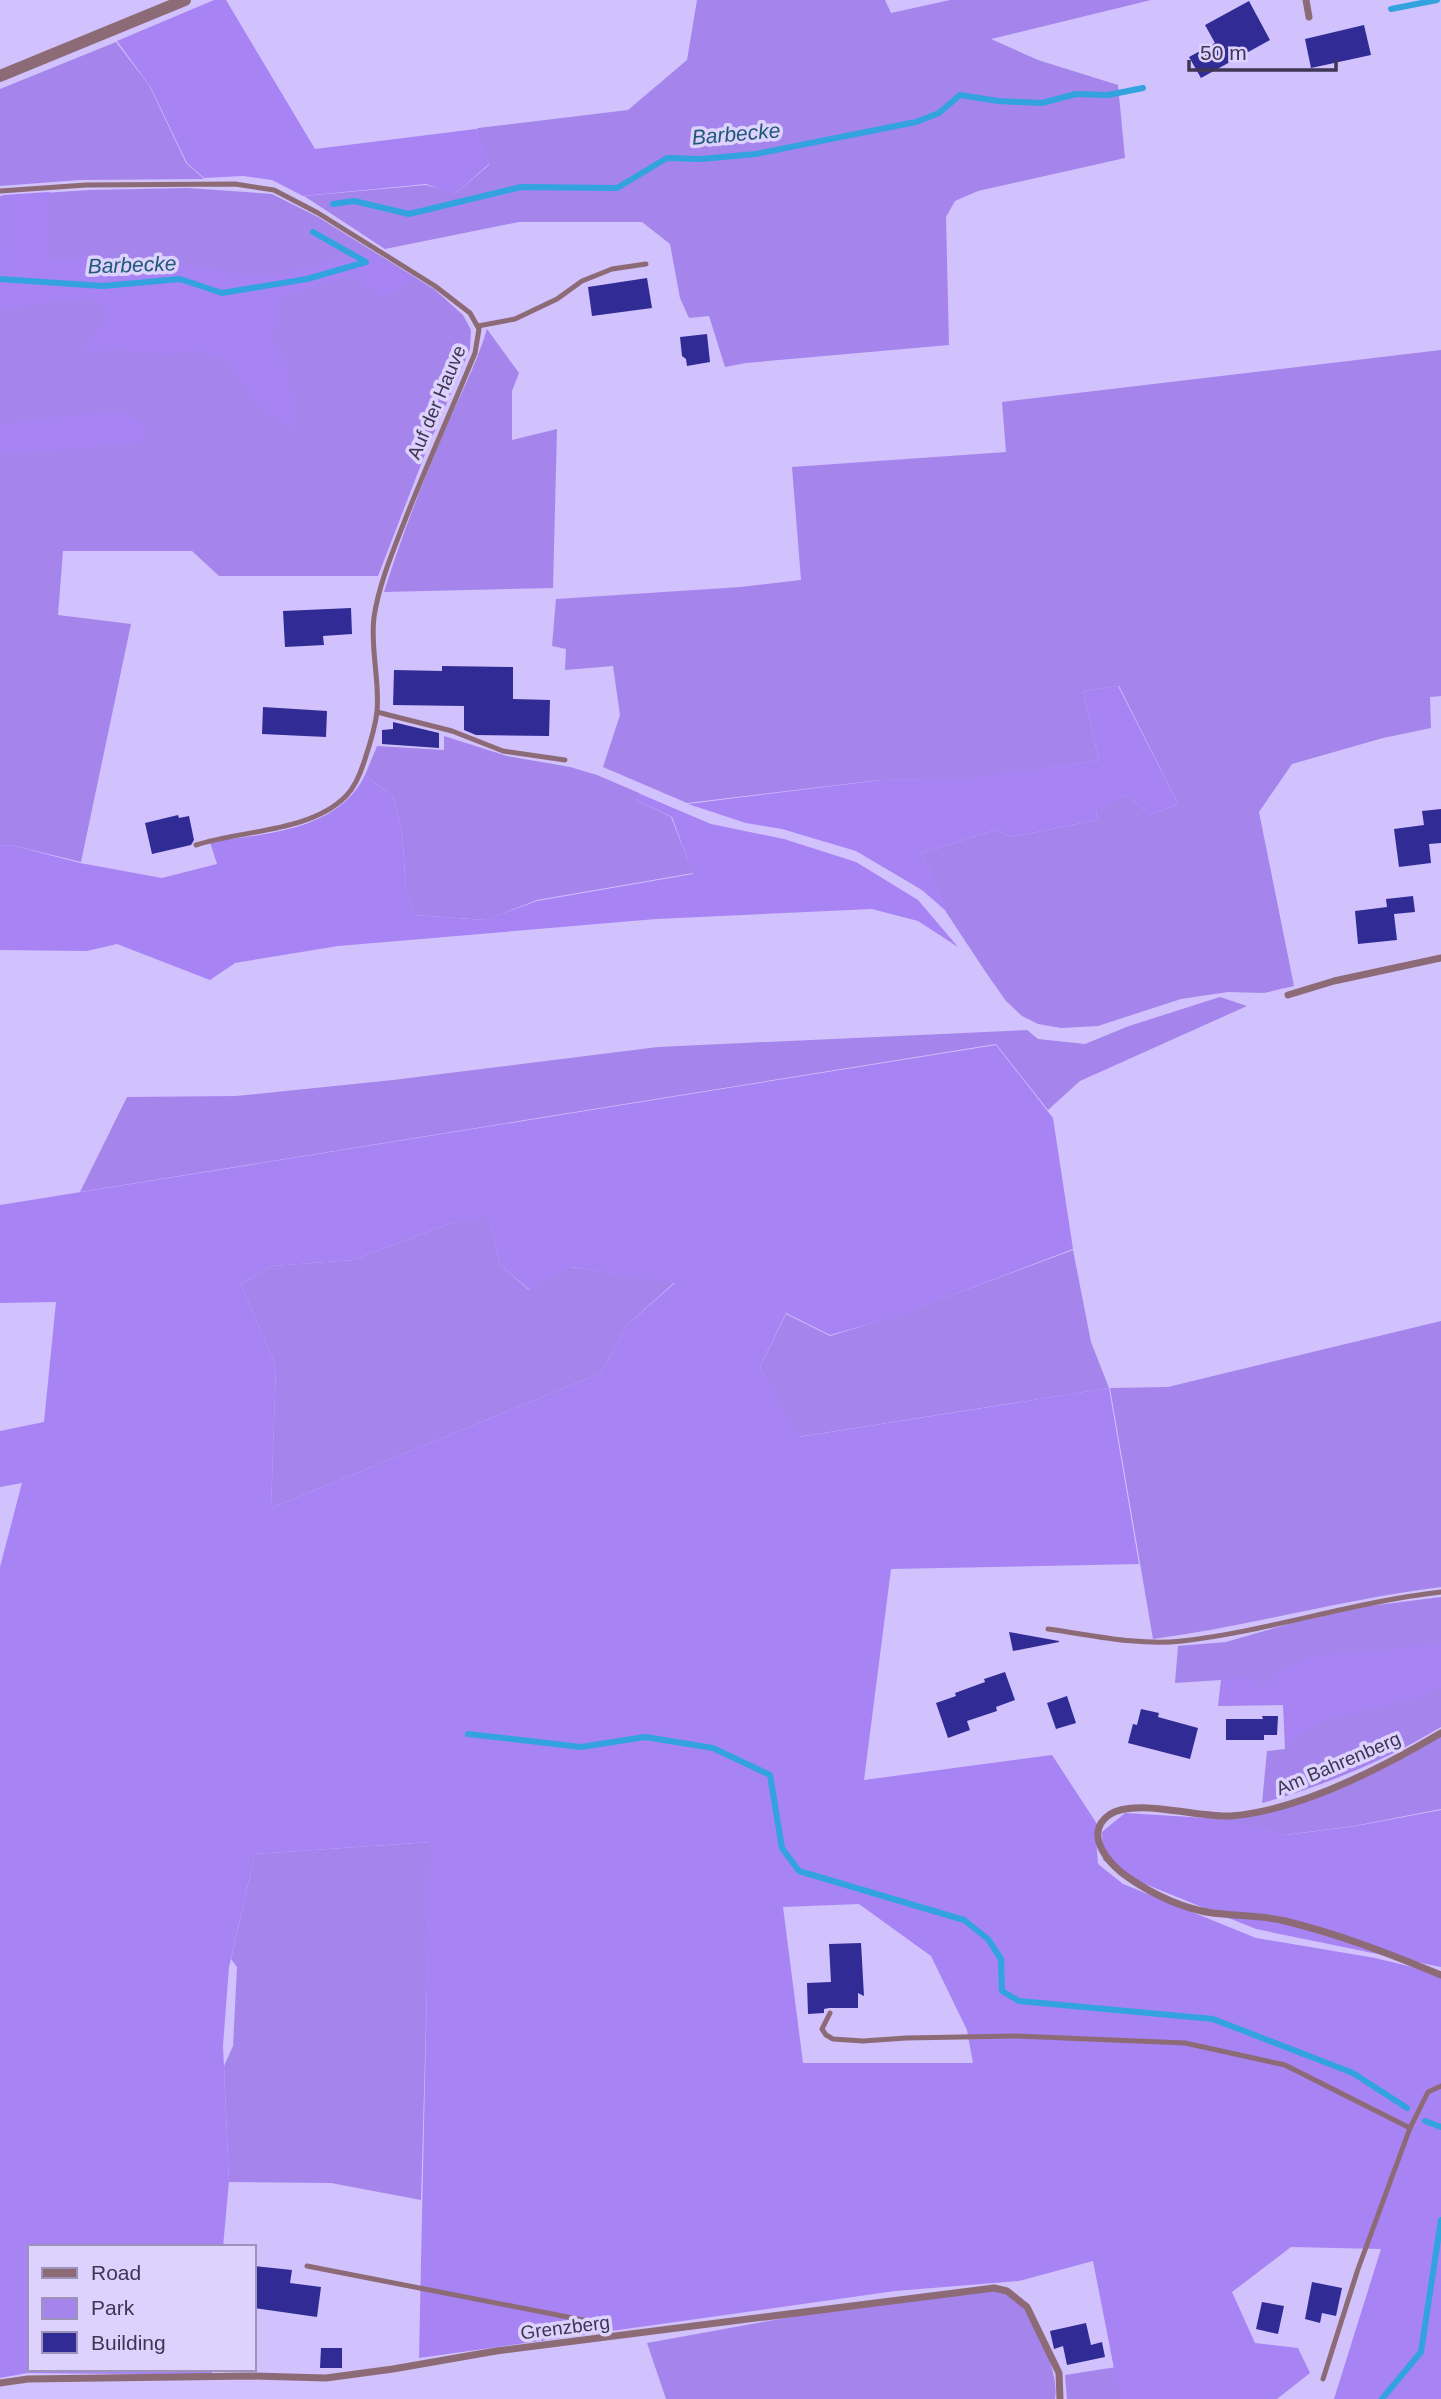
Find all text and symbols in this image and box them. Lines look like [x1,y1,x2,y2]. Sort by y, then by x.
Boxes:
scale bar [1189,28,1336,72]
text: 50 m [1200,41,1247,64]
water label: Barbecke [691,118,781,149]
water label: Barbecke [87,251,177,278]
street label: Auf der Hauve [403,342,470,462]
street label: Am Bahrenberg [1273,1728,1404,1799]
legend [28,2245,256,2371]
text: Road [91,2261,141,2284]
text: Park [91,2296,135,2319]
street label: Grenzberg [519,2312,611,2343]
text: Building [91,2331,166,2354]

